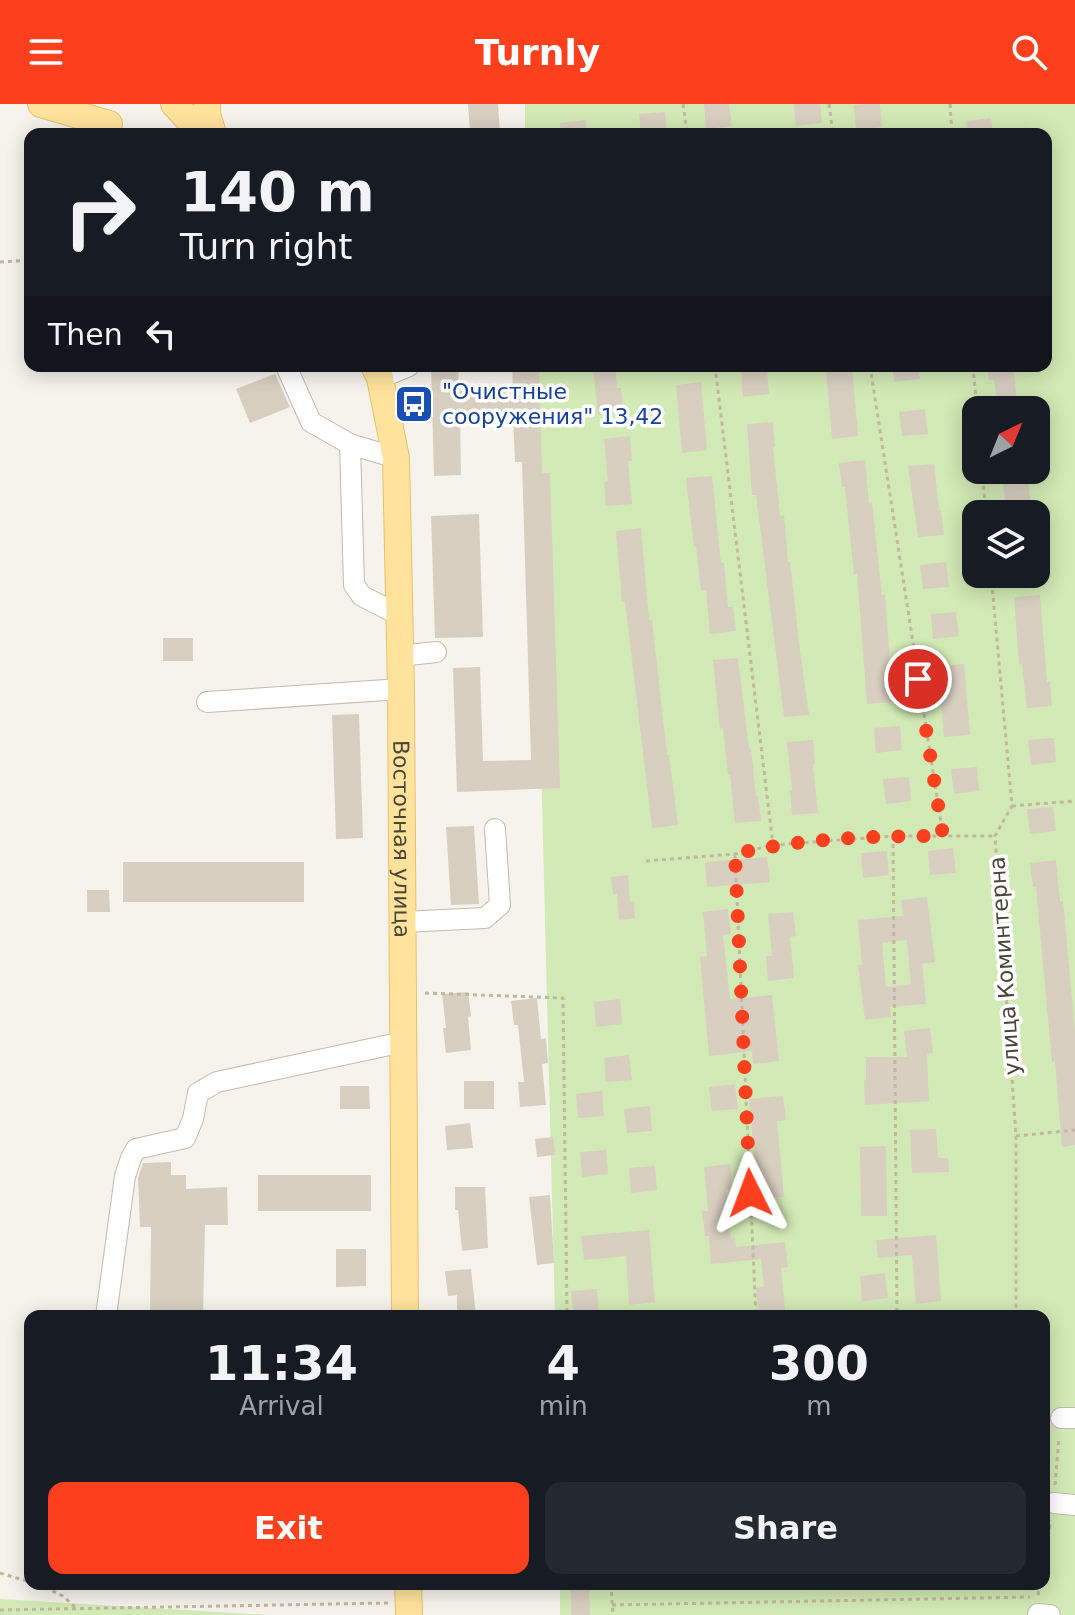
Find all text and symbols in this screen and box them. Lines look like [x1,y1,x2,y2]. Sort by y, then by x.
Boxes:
icon: menu [24,30,68,74]
icon: search [1007,30,1051,74]
text: Turnly [475,32,600,73]
text: 140 m [180,159,375,224]
icon: right [48,160,152,264]
text: Turn right [180,226,352,267]
icon: left [139,312,183,356]
text: Then [48,317,123,352]
place label: "Очистные сооружения" 13,42 [442,379,663,429]
bus stop icon: "Очистные сооружения" 13,42 [393,383,435,425]
north arrow [962,396,1050,484]
map controls [962,396,1050,588]
button: layers [962,500,1050,588]
pin [884,645,952,713]
icon: arrive [896,657,940,701]
street label: Восточная улица [388,740,415,938]
street label: улица Коминтерна [984,856,1025,1076]
position arrow [708,1151,792,1235]
text: 11:34 [205,1335,358,1391]
text: 4 [547,1335,580,1391]
text: 300 [769,1335,869,1391]
text: Arrival [239,1391,324,1421]
text: min [539,1391,588,1421]
text: m [806,1391,832,1421]
button: Exit [48,1482,529,1574]
button: Share [545,1482,1026,1574]

